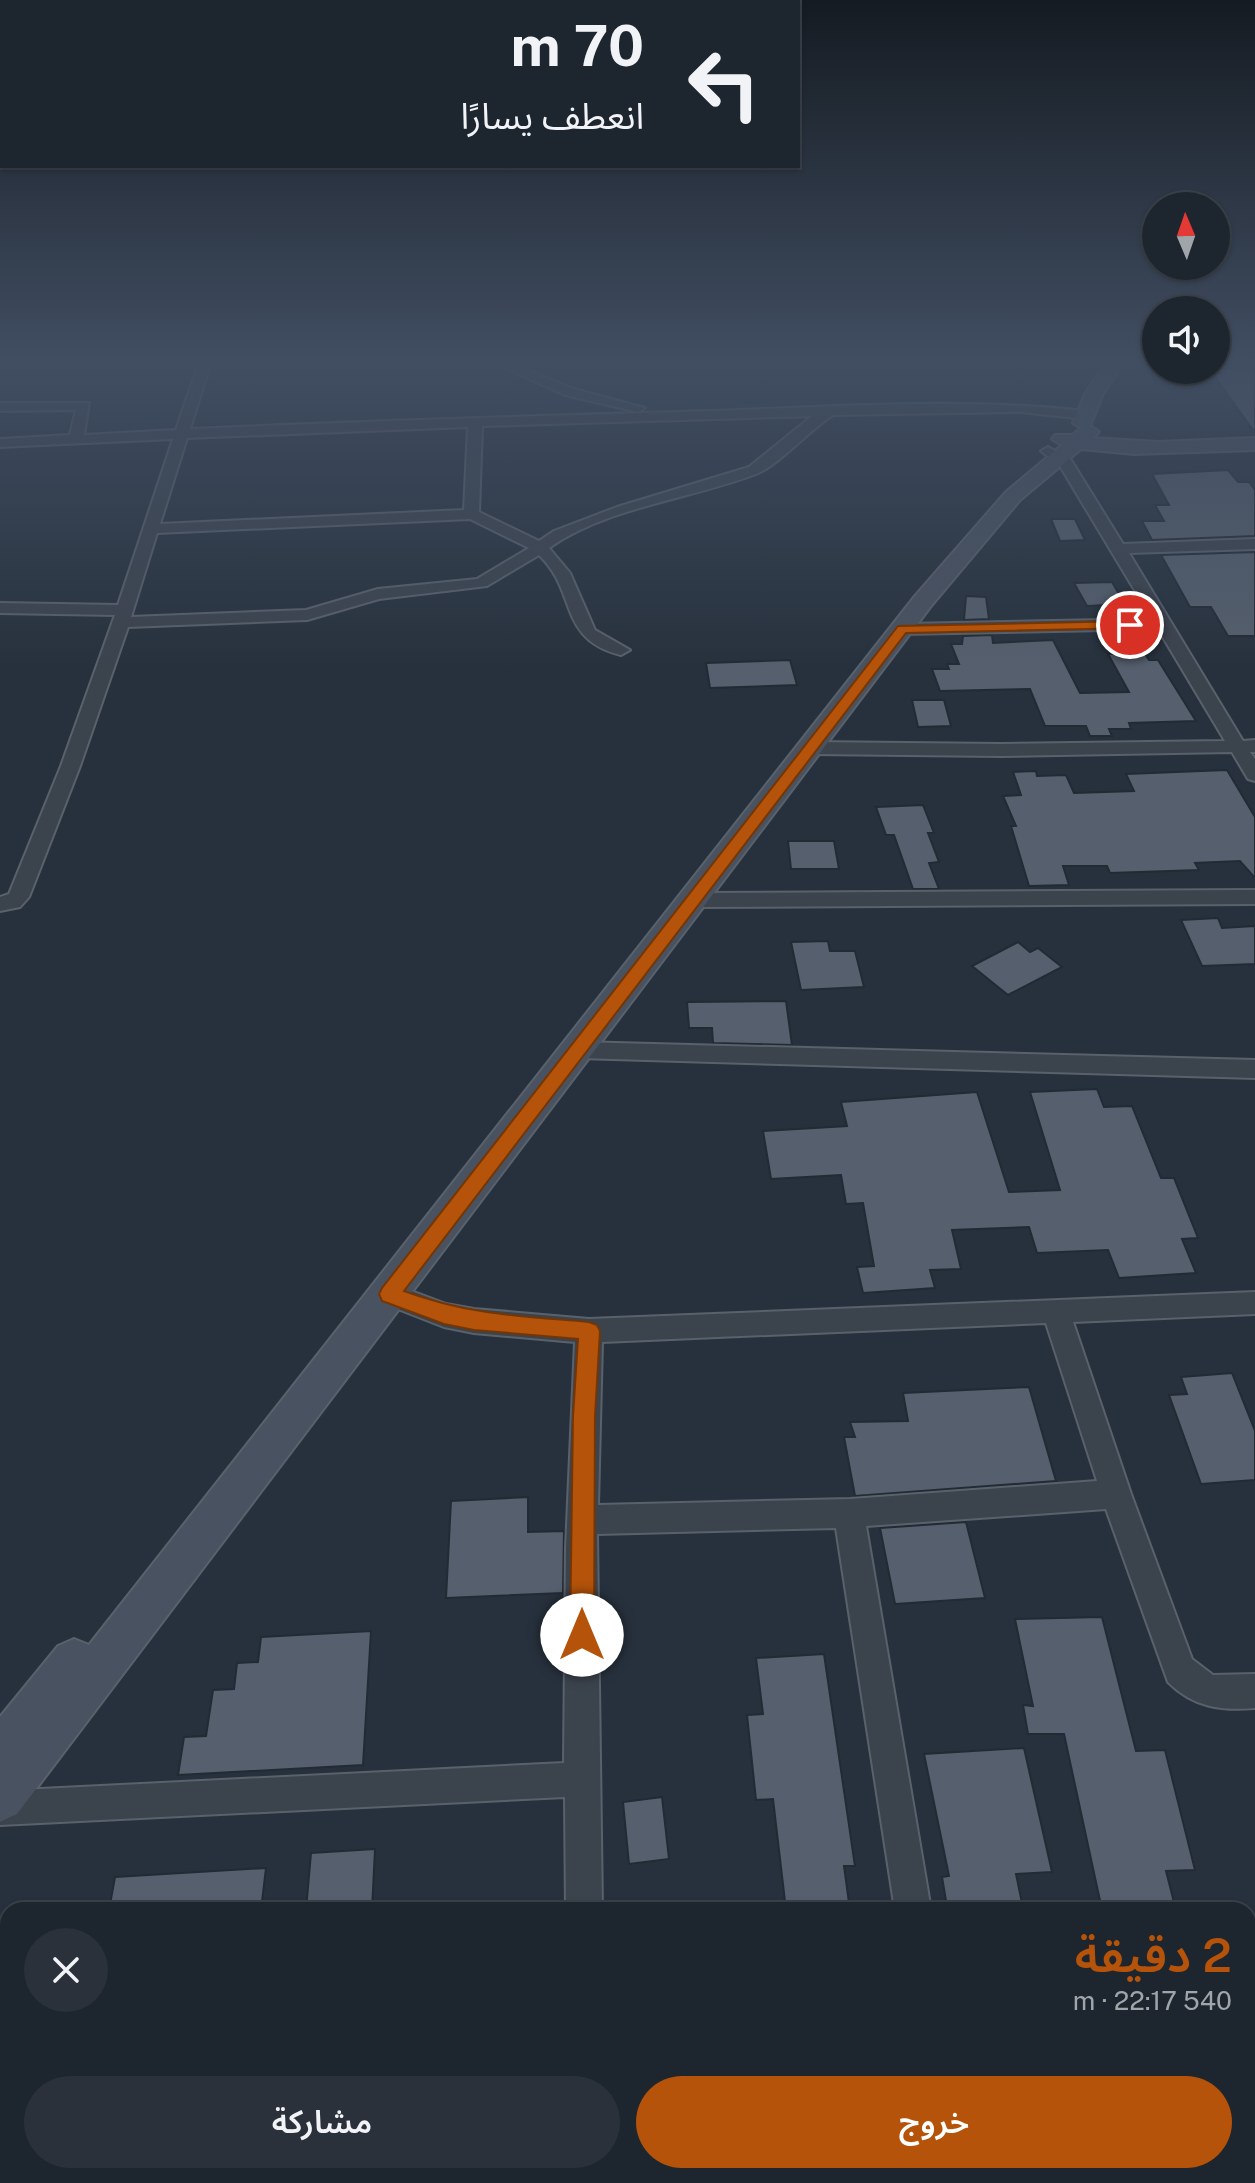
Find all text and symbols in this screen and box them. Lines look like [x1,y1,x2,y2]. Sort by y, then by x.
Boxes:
text: 70 m [511,13,644,79]
icon: left [672,32,776,136]
text: انعطف يسارًا [460,95,644,137]
north arrow [1142,192,1230,280]
map controls [1142,192,1230,384]
button: sound [1142,296,1230,384]
pin [1096,591,1164,659]
icon: arrive [1108,603,1152,647]
position arrow [540,1593,624,1677]
text: 2 دقيقة [1075,1926,1232,1983]
button: close [24,1928,108,2012]
text: 540 m · 22:17 [1073,1985,1232,2016]
button: مشاركة [24,2076,620,2168]
button: خروج [636,2076,1232,2168]

